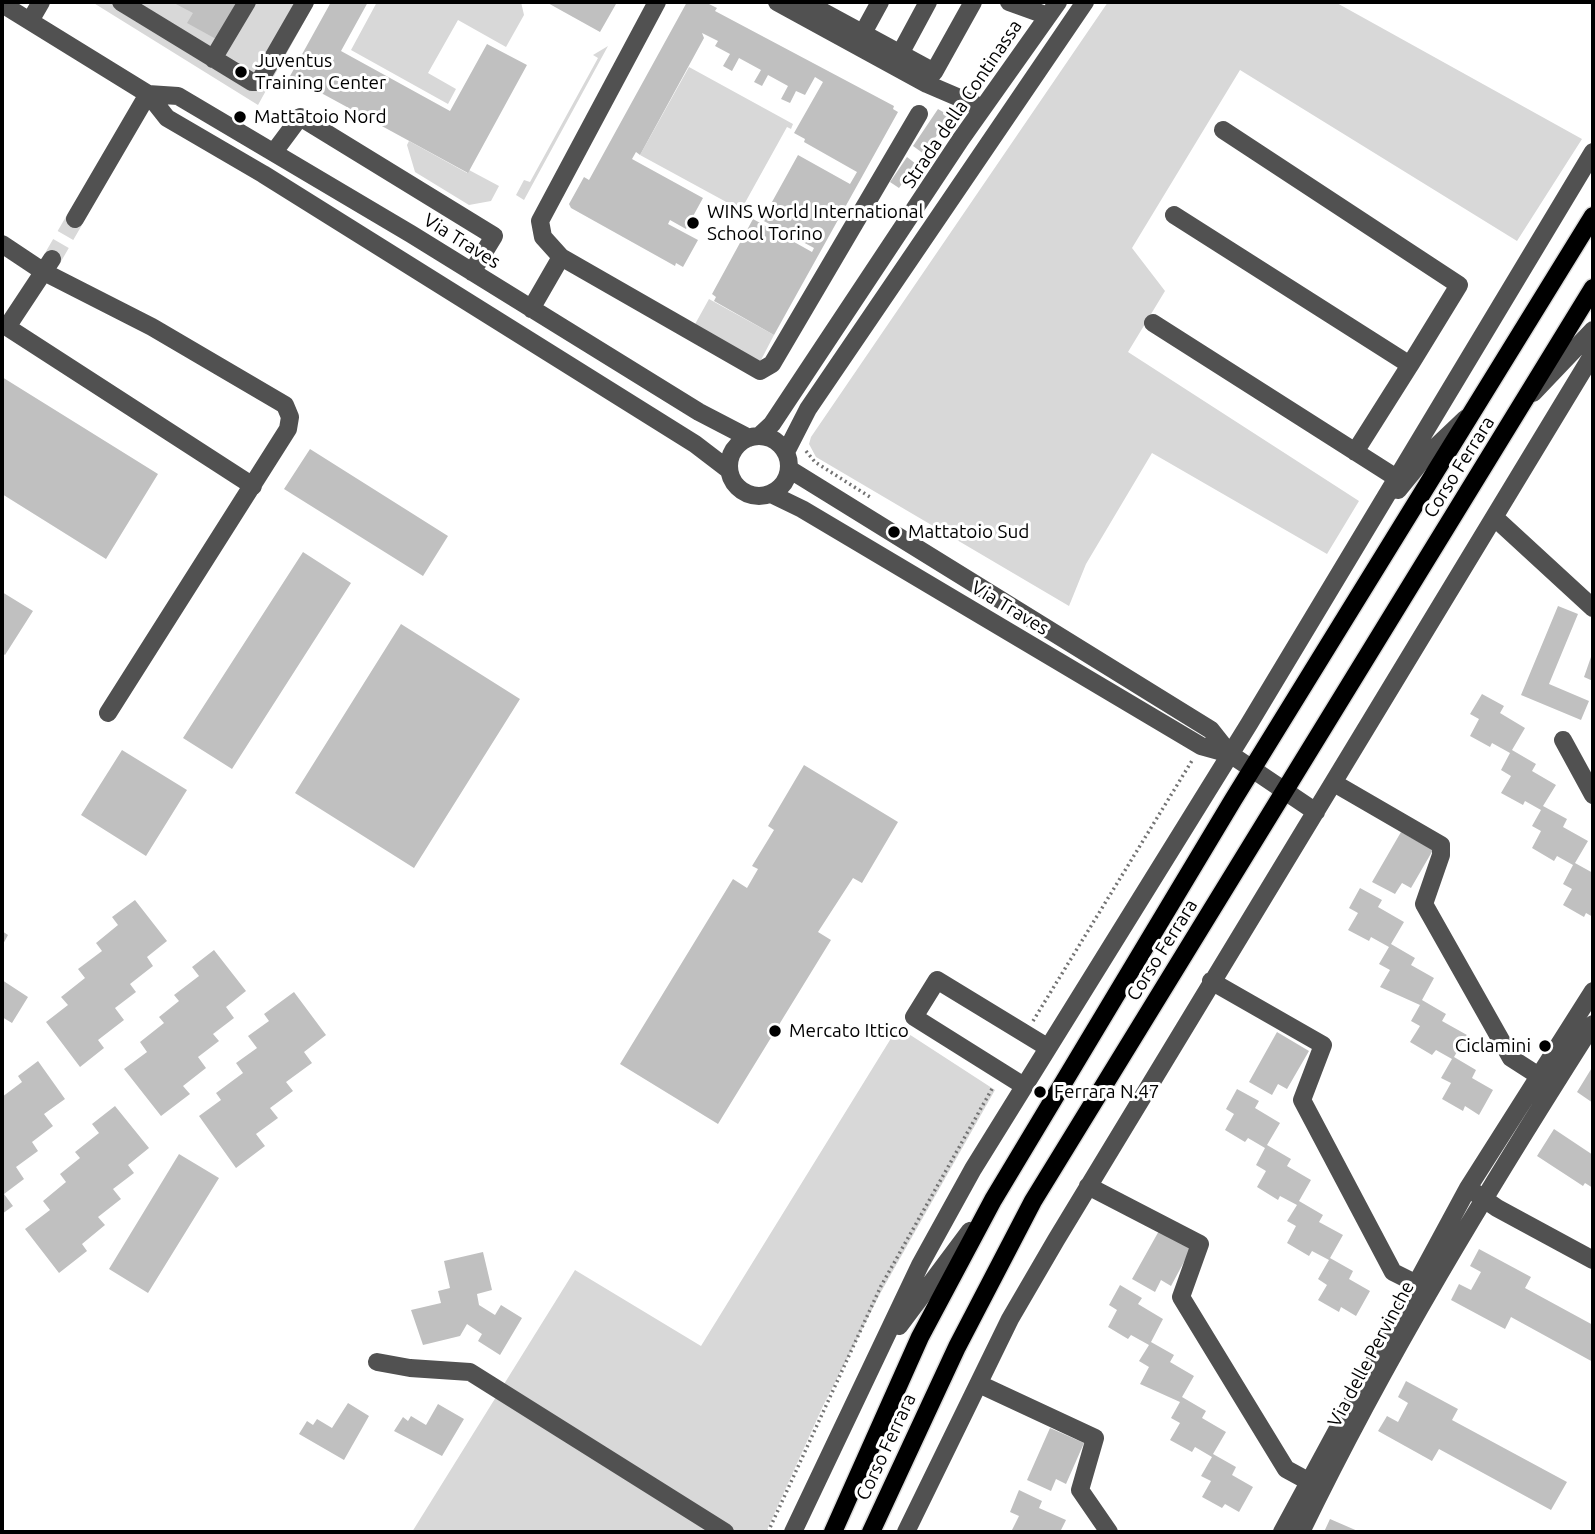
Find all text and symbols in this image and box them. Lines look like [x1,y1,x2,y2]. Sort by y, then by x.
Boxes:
street label: Strada della Continassa [897,16,1027,192]
place label: Juventus Training Center [255,50,386,94]
marker: Juventus Training Center [233,64,249,80]
place label: Mattatoio Nord [254,106,387,128]
marker: Mattatoio Nord [232,109,248,125]
place label: WINS World International School Torino [707,201,924,245]
street label: Via Traves [419,208,505,274]
marker: WINS World International School Torino [685,215,701,231]
street label: Corso Ferrara [1419,412,1499,522]
place label: Mattatoio Sud [908,521,1029,543]
marker: Mattatoio Sud [886,524,902,540]
street label: Via Traves [967,576,1053,640]
street label: Corso Ferrara [1122,895,1202,1005]
place label: Mercato Ittico [789,1020,909,1042]
marker: Mercato Ittico [767,1023,783,1039]
place label: Ciclamini [1455,1035,1531,1057]
marker: Ciclamini [1537,1038,1553,1054]
place label: Ferrara N.47 [1054,1081,1160,1103]
marker: Ferrara N.47 [1032,1084,1048,1100]
street label: Via delle Pervinche [1323,1277,1419,1431]
street label: Corso Ferrara [851,1390,921,1504]

